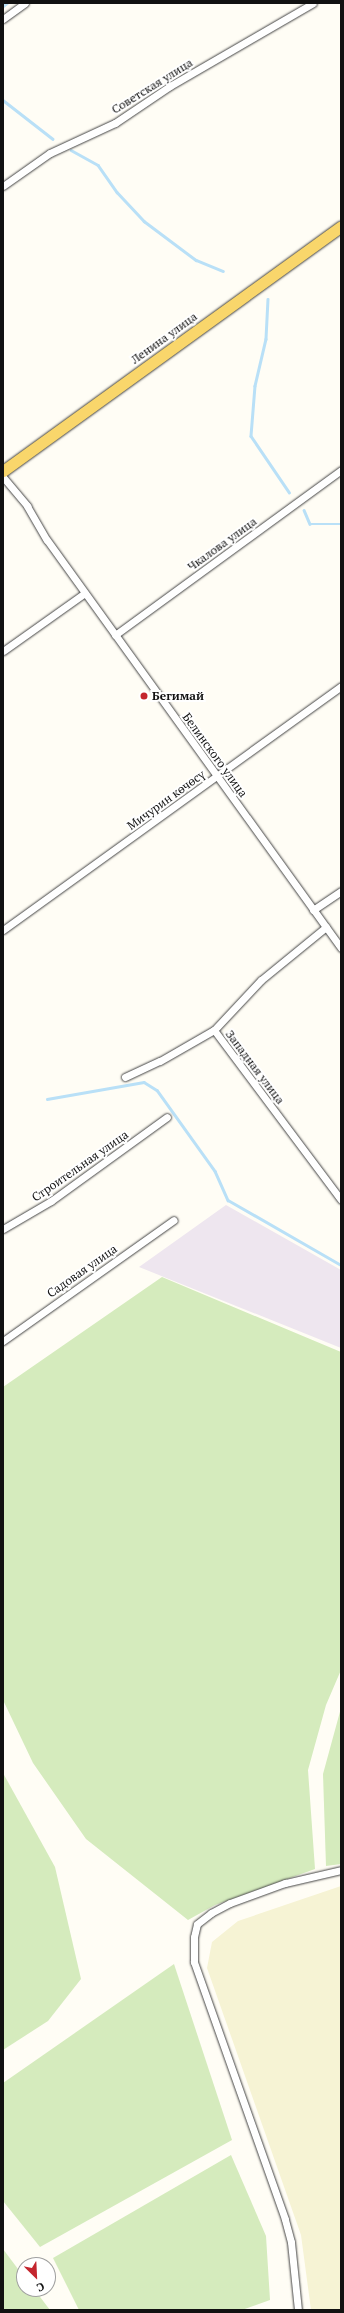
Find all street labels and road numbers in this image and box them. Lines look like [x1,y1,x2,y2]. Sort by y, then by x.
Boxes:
street label: Советская улица [109,55,195,117]
street label: Ленина улица [128,309,200,367]
street label: Чкалова улица [185,514,259,574]
street label: Белинского улица [180,710,250,800]
street label: Мичурин көчөсү [124,767,208,833]
street label: Западная улица [223,1027,287,1107]
street label: Строительная улица [29,1127,131,1205]
street label: Садовая улица [44,1242,120,1300]

